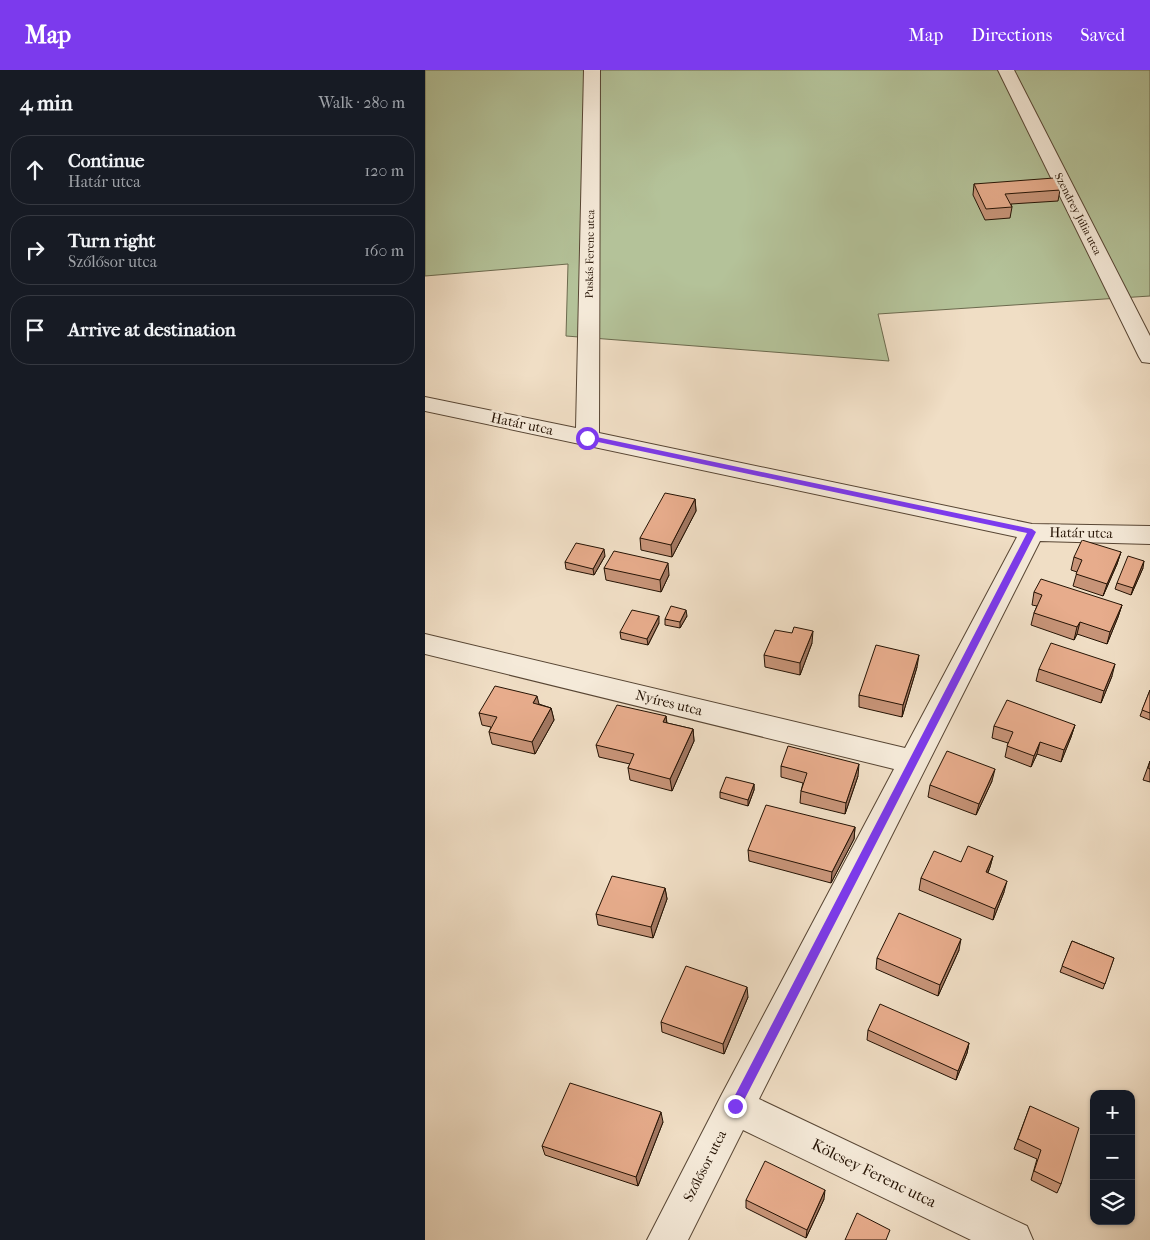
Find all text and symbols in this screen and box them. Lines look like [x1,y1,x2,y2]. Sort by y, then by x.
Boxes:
text: Map [25,21,71,49]
text: Map [909,25,943,46]
text: Directions [971,25,1052,46]
text: Saved [1080,25,1125,46]
text: 4 min [20,91,73,115]
text: Walk · 280 m [318,93,405,112]
text: Continue [68,150,144,172]
icon: ahead [21,156,49,184]
text: 120 m [365,161,404,180]
street label: Szendrey Júlia utca [1052,171,1105,258]
text: Határ utca [68,172,141,191]
street label: Puskás Ferenc utca [583,208,597,299]
text: Turn right [68,230,155,252]
icon: right [21,236,49,264]
text: 160 m [364,241,404,260]
text: Szőlősor utca [68,252,157,271]
icon: arrive [21,316,49,344]
text: Arrive at destination [68,319,236,341]
street label: Határ utca [489,409,555,439]
route start [576,427,599,450]
street label: Határ utca [1049,524,1113,542]
street label: Nyíres utca [634,686,705,720]
map controls [1090,1090,1135,1225]
button: + [1090,1090,1135,1135]
route end [724,1095,747,1118]
street label: Szőlősor utca [680,1127,730,1205]
street label: Kölcsey Ferenc utca [809,1135,940,1212]
button: − [1090,1135,1135,1180]
button: layers [1090,1180,1135,1225]

